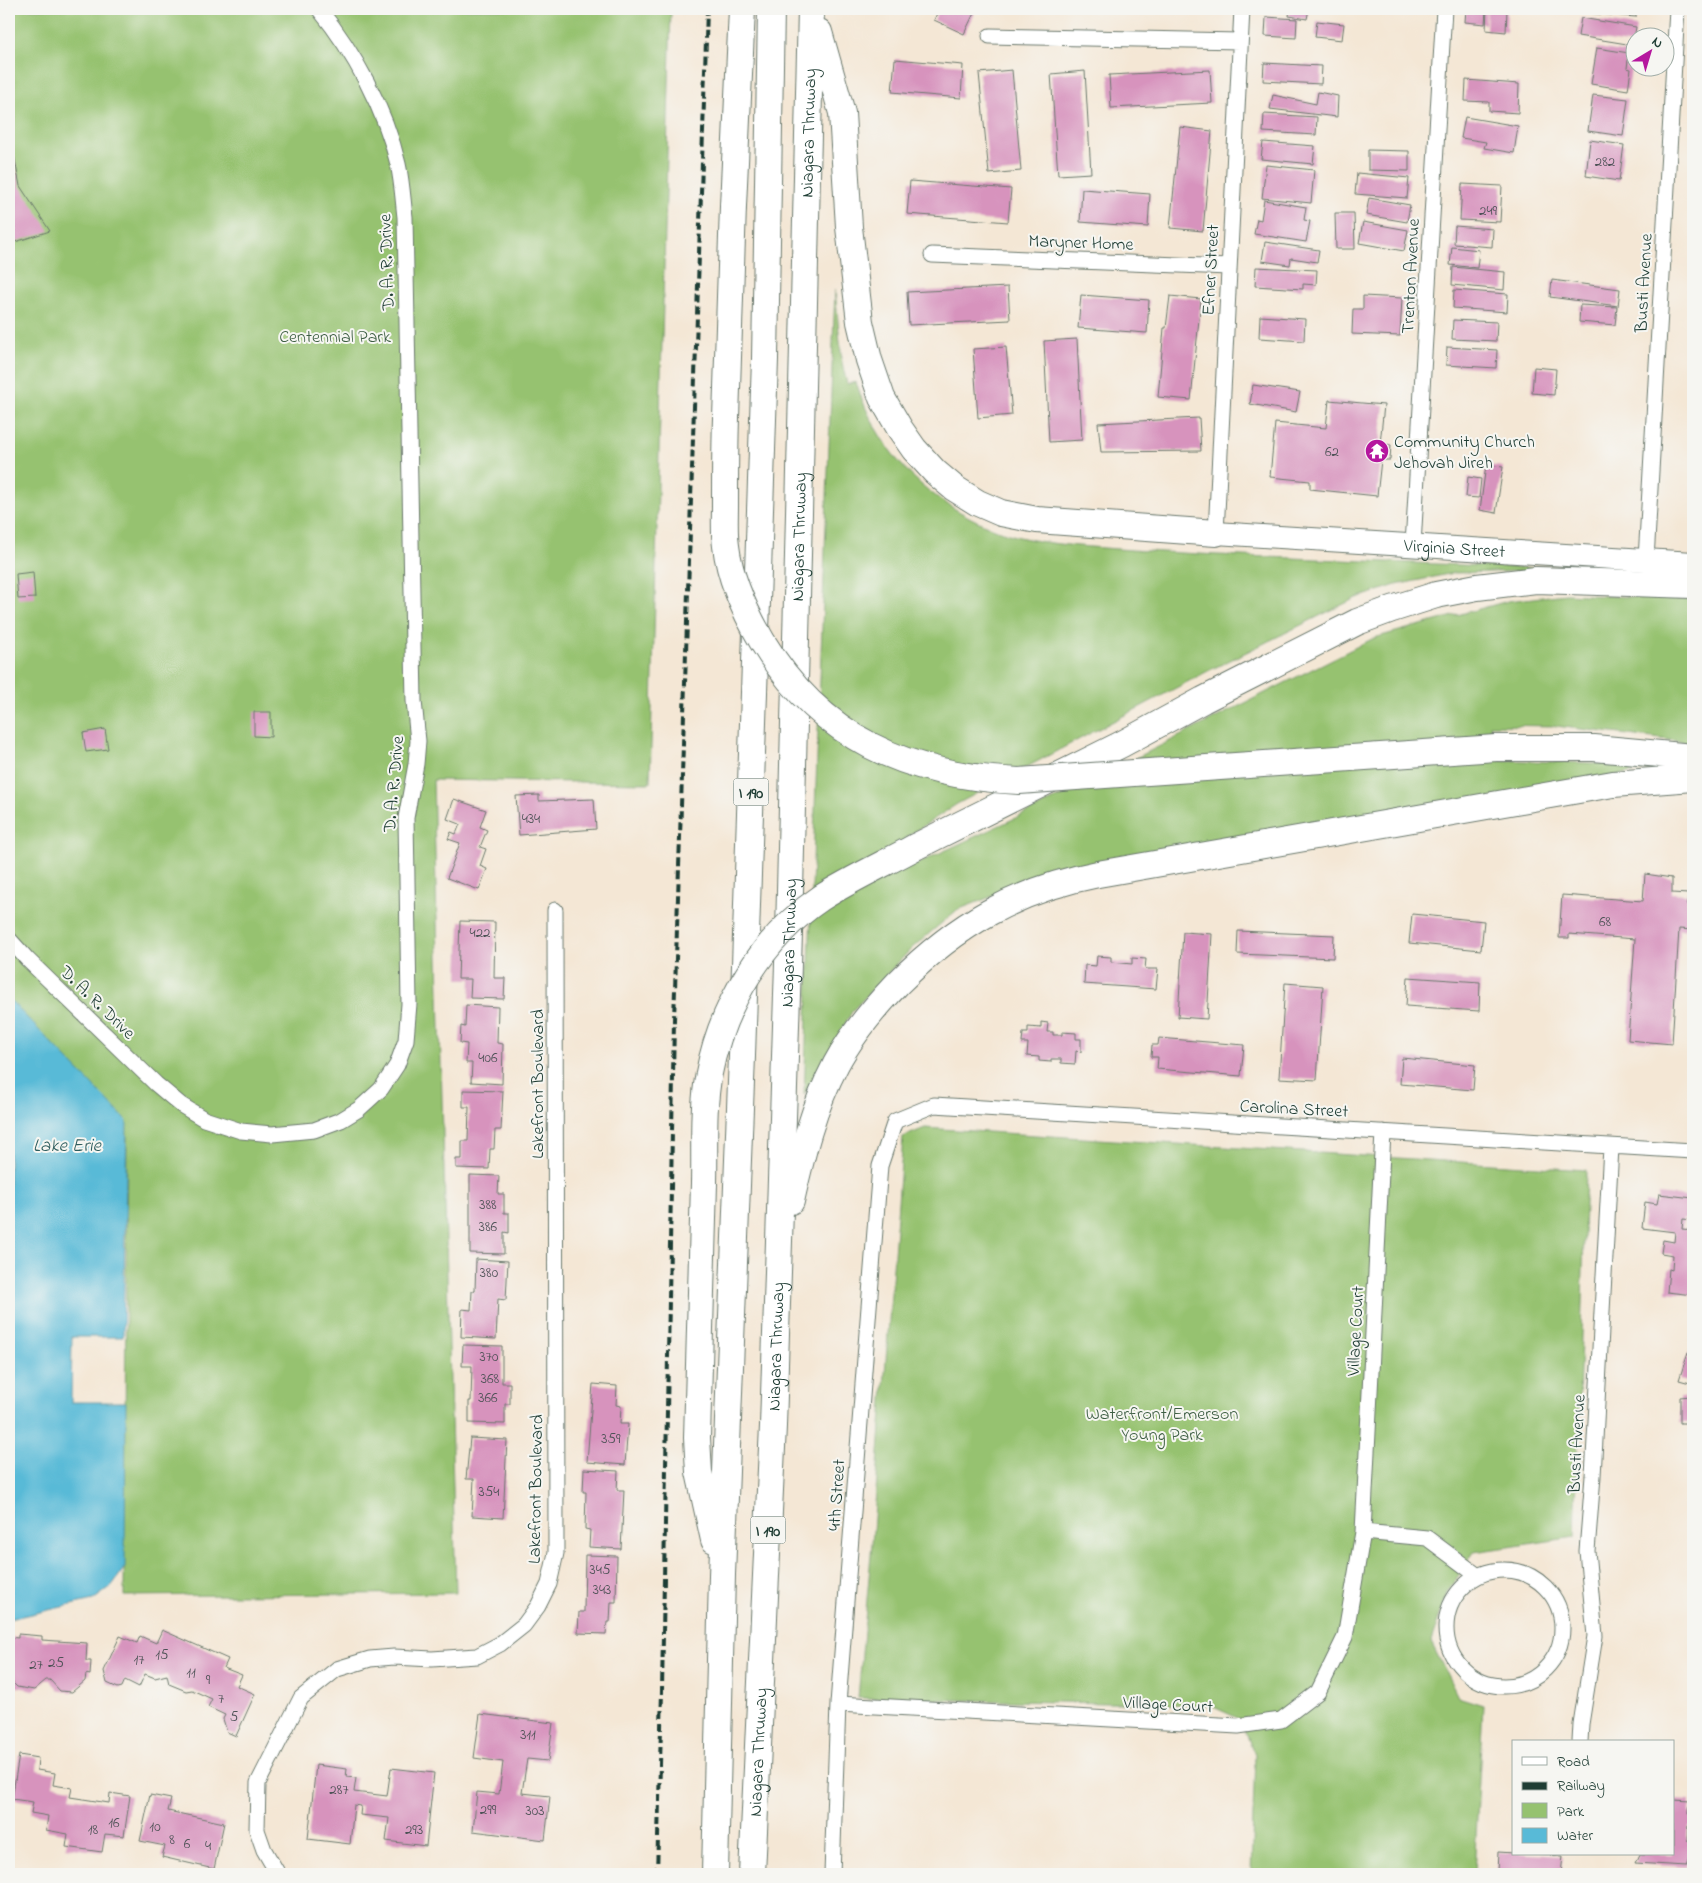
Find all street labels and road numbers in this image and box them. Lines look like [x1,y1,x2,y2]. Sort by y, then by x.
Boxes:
street label: Niagara Thruway [796,68,825,198]
street label: D. A. R. Drive [373,212,403,312]
street label: Trenton Avenue [1396,217,1428,334]
street label: Efner Street [1197,224,1227,316]
street label: Maryner Home [1028,229,1135,259]
street label: Busti Avenue [1629,232,1661,334]
street label: Niagara Thruway [786,472,815,602]
street label: Virginia Street [1402,534,1506,566]
street label: D. A. R. Drive [378,734,412,834]
road number: I 190 [734,779,768,806]
street label: Niagara Thruway [776,878,805,1008]
street label: D. A. R. Drive [52,960,141,1047]
street label: Lakefront Boulevard [526,1009,552,1159]
street label: Carolina Street [1239,1094,1349,1126]
street label: Niagara Thruway [762,1282,793,1412]
street label: Village Court [1342,1285,1373,1378]
street label: Busti Avenue [1562,1393,1594,1495]
street label: Lakefront Boulevard [523,1414,551,1564]
street label: 4th Street [823,1458,853,1532]
road number: I 190 [750,1516,786,1544]
street label: Niagara Thruway [744,1687,776,1817]
street label: Village Court [1121,1691,1214,1722]

